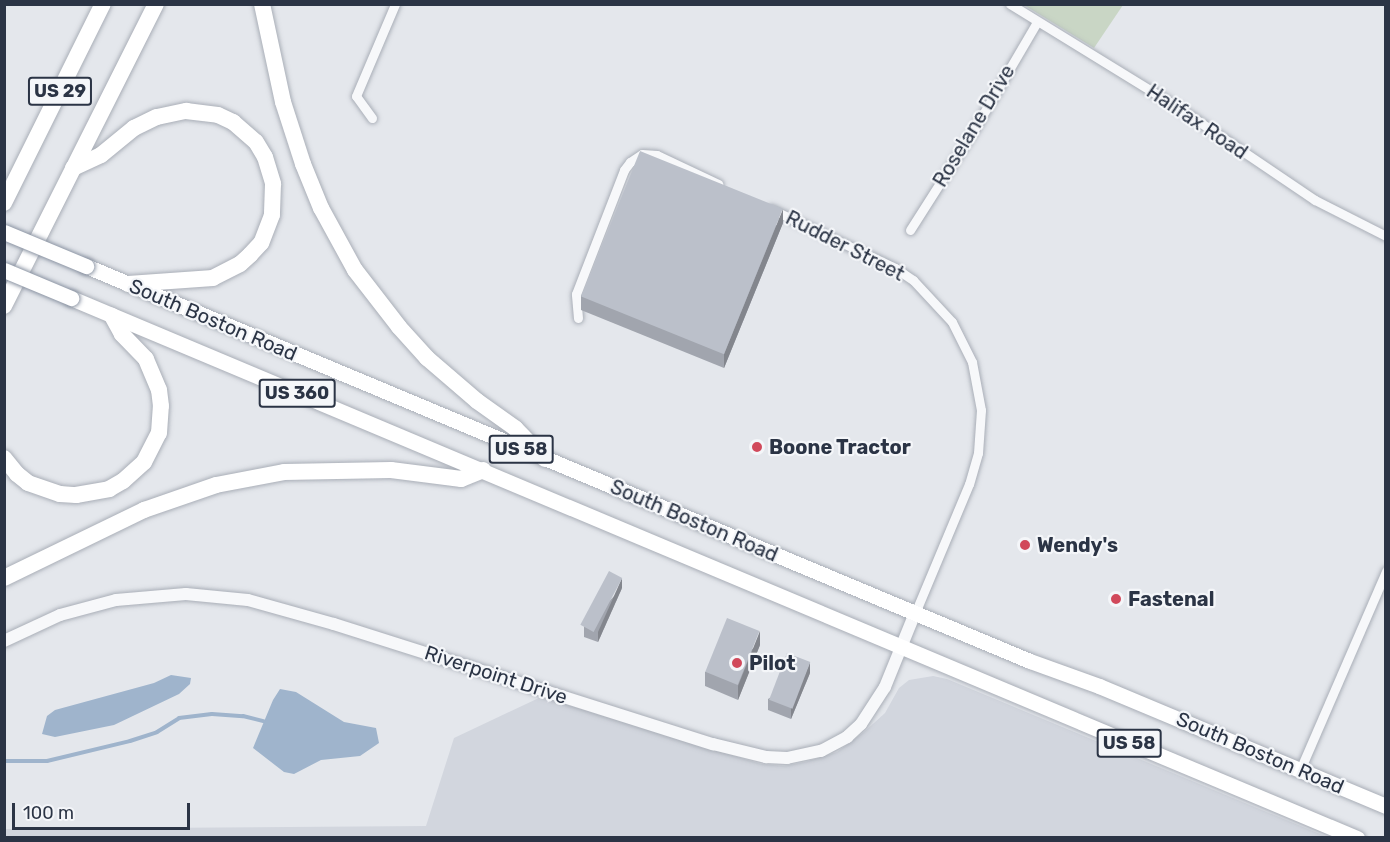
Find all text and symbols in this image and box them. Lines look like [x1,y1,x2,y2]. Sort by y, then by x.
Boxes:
street label: Roselane Drive [928,61,1020,191]
road number: US 29 [27,76,93,106]
street label: Halifax Road [1142,79,1252,165]
street label: Rudder Street [781,206,909,286]
street label: South Boston Road [126,274,300,366]
road number: US 360 [258,378,336,408]
road number: US 58 [488,434,554,464]
place label: Boone Tractor [769,435,911,459]
marker: Boone Tractor [750,440,764,454]
street label: South Boston Road [607,475,781,567]
place label: Wendy's [1037,533,1118,557]
marker: Wendy's [1018,538,1032,552]
place label: Fastenal [1128,587,1214,611]
marker: Fastenal [1109,592,1123,606]
street label: Riverpoint Drive [422,641,570,709]
place label: Pilot [749,651,795,675]
marker: Pilot [730,656,744,670]
street label: South Boston Road [1173,707,1347,799]
road number: US 58 [1096,728,1162,758]
scale bar [15,791,194,829]
text: 100 m [23,802,74,824]

